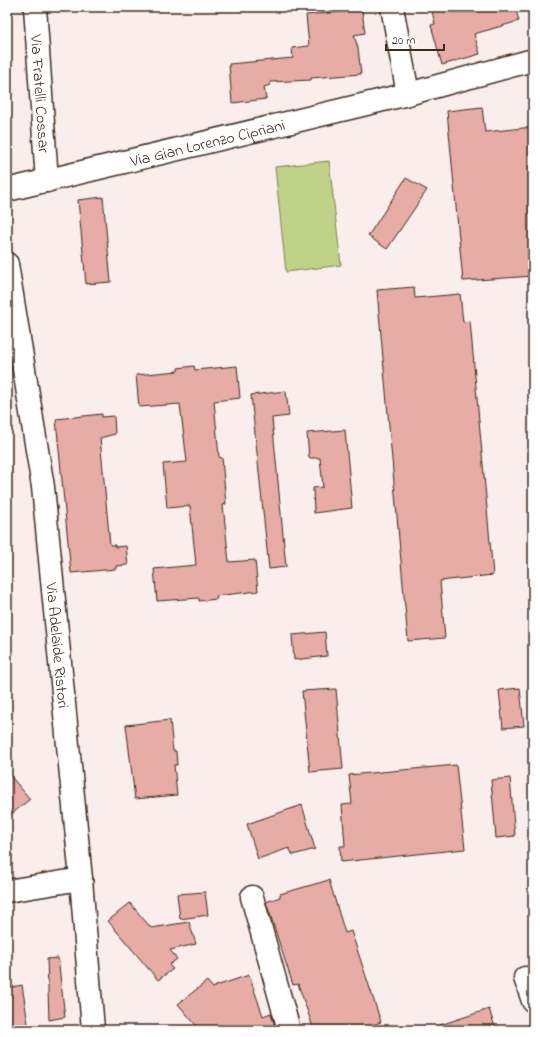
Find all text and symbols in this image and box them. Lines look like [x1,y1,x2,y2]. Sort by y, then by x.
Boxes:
scale bar [386,26,444,52]
text: 20 m [392,32,415,50]
street label: Via Fratelli Cossar [23,33,55,154]
street label: Via Gian Lorenzo Cipriani [127,114,288,174]
street label: Via Adelaide Ristori [38,581,74,709]

